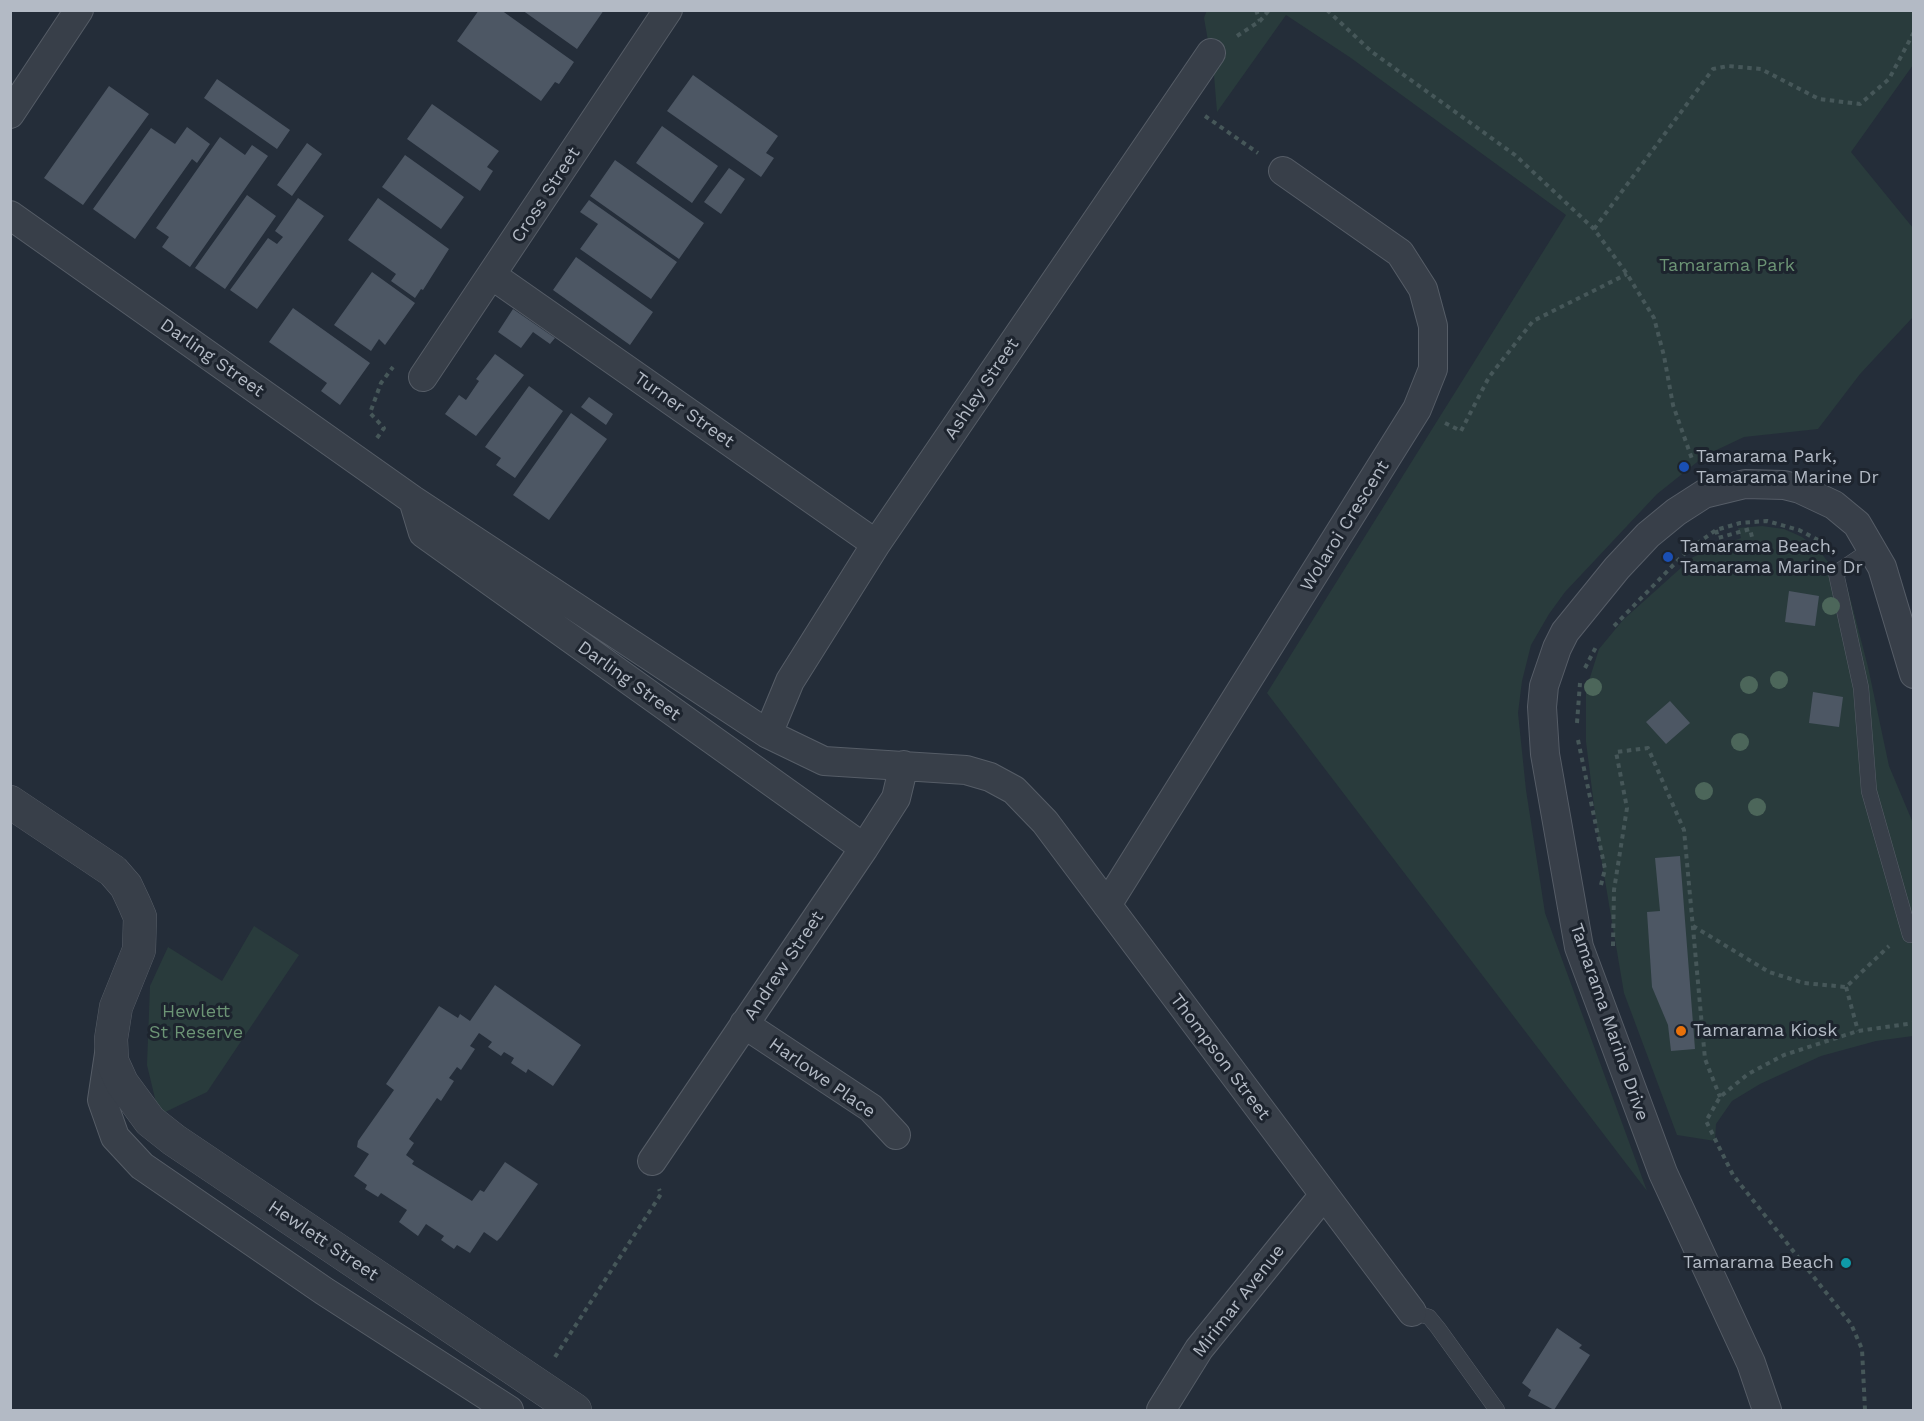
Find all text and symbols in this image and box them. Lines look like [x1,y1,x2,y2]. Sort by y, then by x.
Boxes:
street label: Cross Street [507,143,585,247]
park label: Tamarama Park [1659,255,1795,277]
street label: Darling Street [156,314,268,402]
street label: Ashley Street [940,334,1024,444]
street label: Turner Street [630,368,738,452]
place label: Tamarama Park, Tamarama Marine Dr [1696,446,1879,488]
street label: Wolaroi Crescent [1296,457,1394,595]
marker: Tamarama Park, Tamarama Marine Dr [1677,460,1691,474]
place label: Tamarama Beach, Tamarama Marine Dr [1680,536,1863,578]
marker: Tamarama Beach, Tamarama Marine Dr [1661,550,1675,564]
street label: Darling Street [573,636,685,726]
street label: Andrew Street [740,907,828,1025]
street label: Tamarama Marine Drive [1565,920,1653,1124]
street label: Thompson Street [1165,990,1275,1124]
park label: Hewlett St Reserve [149,1001,243,1044]
place label: Tamarama Kiosk [1693,1020,1837,1042]
marker: Tamarama Kiosk [1674,1024,1688,1038]
street label: Harlowe Place [765,1033,879,1123]
street label: Hewlett Street [264,1196,382,1286]
street label: Mirimar Avenue [1188,1240,1290,1362]
place label: Tamarama Beach [1683,1252,1834,1274]
marker: Tamarama Beach [1839,1256,1853,1270]

